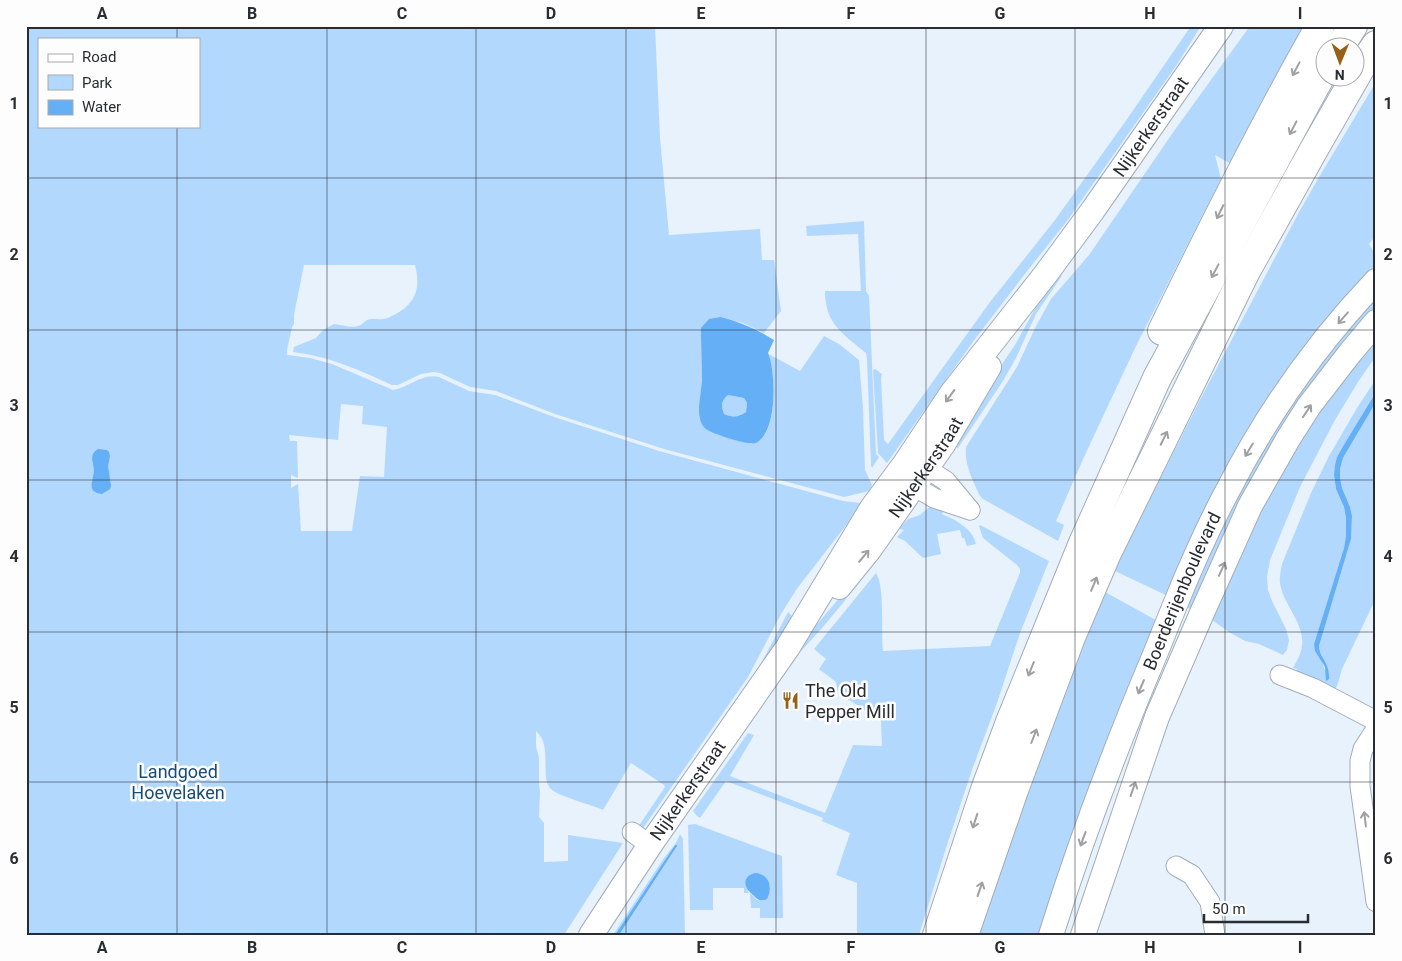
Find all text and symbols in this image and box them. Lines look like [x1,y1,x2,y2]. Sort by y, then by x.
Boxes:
text: A [97,4,108,23]
text: B [247,4,257,23]
text: C [397,4,407,23]
text: D [546,4,556,23]
text: E [697,4,706,23]
text: F [847,4,856,23]
text: G [995,4,1006,23]
text: H [1144,4,1156,23]
text: I [1298,4,1302,23]
legend [38,38,200,128]
north arrow [1314,38,1364,88]
text: Road [82,48,116,66]
one-way arrow [1291,61,1301,76]
text: N [1335,67,1345,83]
street label: Nijkerkerstraat [1108,72,1193,181]
text: Park [82,74,113,92]
text: 1 [9,94,19,113]
text: 1 [1383,94,1393,113]
text: Water [82,98,121,116]
one-way arrow [1288,120,1298,135]
one-way arrow [1215,205,1225,220]
text: 2 [9,245,19,264]
text: 2 [1383,245,1393,264]
one-way arrow [1210,263,1220,278]
one-way arrow [1338,311,1349,324]
one-way arrow [945,389,955,403]
text: 3 [9,396,19,415]
text: 3 [1383,396,1393,415]
one-way arrow [1302,404,1312,418]
street label: Nijkerkerstraat [884,413,967,522]
one-way arrow [1160,431,1169,446]
one-way arrow [1244,443,1254,457]
street label: Boerderijenboulevard [1139,509,1225,673]
text: 4 [9,547,19,566]
text: 4 [1383,547,1393,566]
one-way arrow [858,550,869,563]
one-way arrow [1217,562,1227,577]
one-way arrow [1090,577,1099,592]
one-way arrow [1026,661,1035,676]
one-way arrow [1135,679,1145,694]
place label: The Old Pepper Mill [805,680,895,722]
restaurant icon: The Old Pepper Mill [781,691,801,711]
text: 5 [9,698,19,717]
text: 5 [1383,698,1393,717]
one-way arrow [1030,728,1039,744]
street label: Nijkerkerstraat [645,736,730,844]
park label: Landgoed Hoevelaken [131,761,225,803]
one-way arrow [1129,782,1138,798]
one-way arrow [1360,811,1370,827]
one-way arrow [970,813,979,829]
one-way arrow [1078,831,1087,846]
text: 6 [9,849,19,868]
text: 6 [1383,849,1393,868]
one-way arrow [976,881,985,897]
scale bar [1204,891,1308,923]
text: 50 m [1212,900,1246,918]
text: A [97,938,108,957]
text: B [247,938,257,957]
text: C [397,938,407,957]
text: D [546,938,556,957]
text: E [697,938,706,957]
text: F [847,938,856,957]
text: G [995,938,1006,957]
text: H [1144,938,1156,957]
text: I [1298,938,1302,957]

